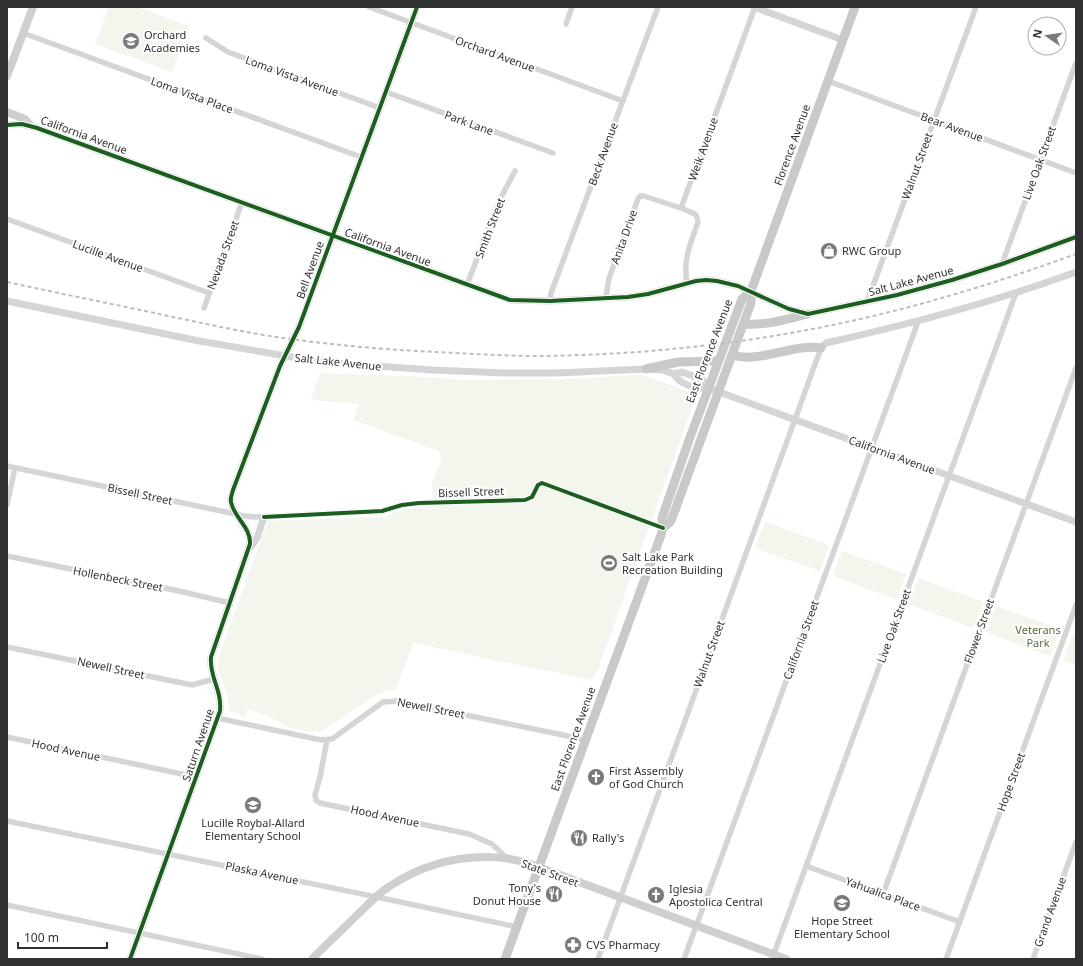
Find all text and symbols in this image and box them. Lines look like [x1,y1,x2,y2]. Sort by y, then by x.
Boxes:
north arrow [1027,16,1067,56]
place label: Orchard Academies [144,27,200,55]
text: N [1028,28,1045,40]
school or university icon: Orchard Academies [121,31,141,51]
street label: Orchard Avenue [453,32,537,75]
street label: Loma Vista Avenue [244,52,341,99]
street label: Loma Vista Place [149,73,235,116]
street label: Florence Avenue [770,102,813,188]
street label: Park Lane [443,107,496,138]
street label: Bear Avenue [919,108,986,145]
street label: California Avenue [39,112,130,157]
street label: Weik Avenue [684,115,721,183]
street label: Beck Avenue [584,120,621,187]
street label: Live Oak Street [1018,124,1059,202]
street label: Walnut Street [897,130,936,201]
street label: Smith Street [471,195,508,260]
street label: Anita Drive [607,208,640,266]
street label: Nevada Street [203,218,242,292]
street label: California Avenue [343,224,434,269]
street label: Lucille Avenue [71,236,146,275]
street label: Bell Avenue [292,239,327,301]
shop icon: RWC Group [819,241,839,261]
place label: RWC Group [842,243,902,258]
street label: Salt Lake Avenue [867,262,955,299]
street label: East Florence Avenue [682,297,735,405]
street label: Salt Lake Avenue [294,349,382,374]
street label: California Avenue [847,432,938,477]
street label: Bissell Street [106,479,174,508]
street label: Bissell Street [438,483,504,500]
place label: Salt Lake Park Recreation Building [622,549,723,577]
sports icon: Salt Lake Park Recreation Building [599,553,619,573]
street label: Hollenbeck Street [72,562,164,595]
street label: Live Oak Street [873,587,914,665]
street label: Flower Street [960,596,997,665]
street label: California Street [779,598,822,681]
street label: Walnut Street [689,618,728,689]
park label: Veterans Park [1015,622,1061,650]
street label: Newell Street [76,653,146,682]
street label: East Florence Avenue [547,685,598,793]
street label: Newell Street [396,694,466,721]
street label: Saturn Avenue [178,707,217,783]
street label: Hood Avenue [30,735,102,764]
street label: Hope Street [993,750,1028,813]
place label: First Assembly of God Church [609,763,684,791]
church icon: First Assembly of God Church [586,767,606,787]
school or university icon: Lucille Roybal-Allard Elementary School [243,795,263,815]
street label: Hood Avenue [349,801,421,830]
place label: Lucille Roybal-Allard Elementary School [201,815,305,843]
restaurant icon: Rally's [569,828,589,848]
place label: Rally's [592,830,624,845]
street label: State Street [519,855,581,890]
street label: Plaska Avenue [224,857,300,888]
street label: Yahualica Place [844,873,923,914]
street label: Grand Avenue [1030,875,1069,949]
place label: Tony's Donut House [473,880,541,908]
place label: Iglesia Apostolica Central [669,881,763,909]
restaurant icon: Tony's Donut House [544,884,564,904]
church icon: Iglesia Apostolica Central [646,885,666,905]
school or university icon: Hope Street Elementary School [832,893,852,913]
place label: Hope Street Elementary School [794,913,890,941]
scale bar [18,924,107,950]
text: 100 m [24,929,59,946]
pharmacy icon: CVS Pharmacy [563,935,583,955]
place label: CVS Pharmacy [586,937,660,952]

